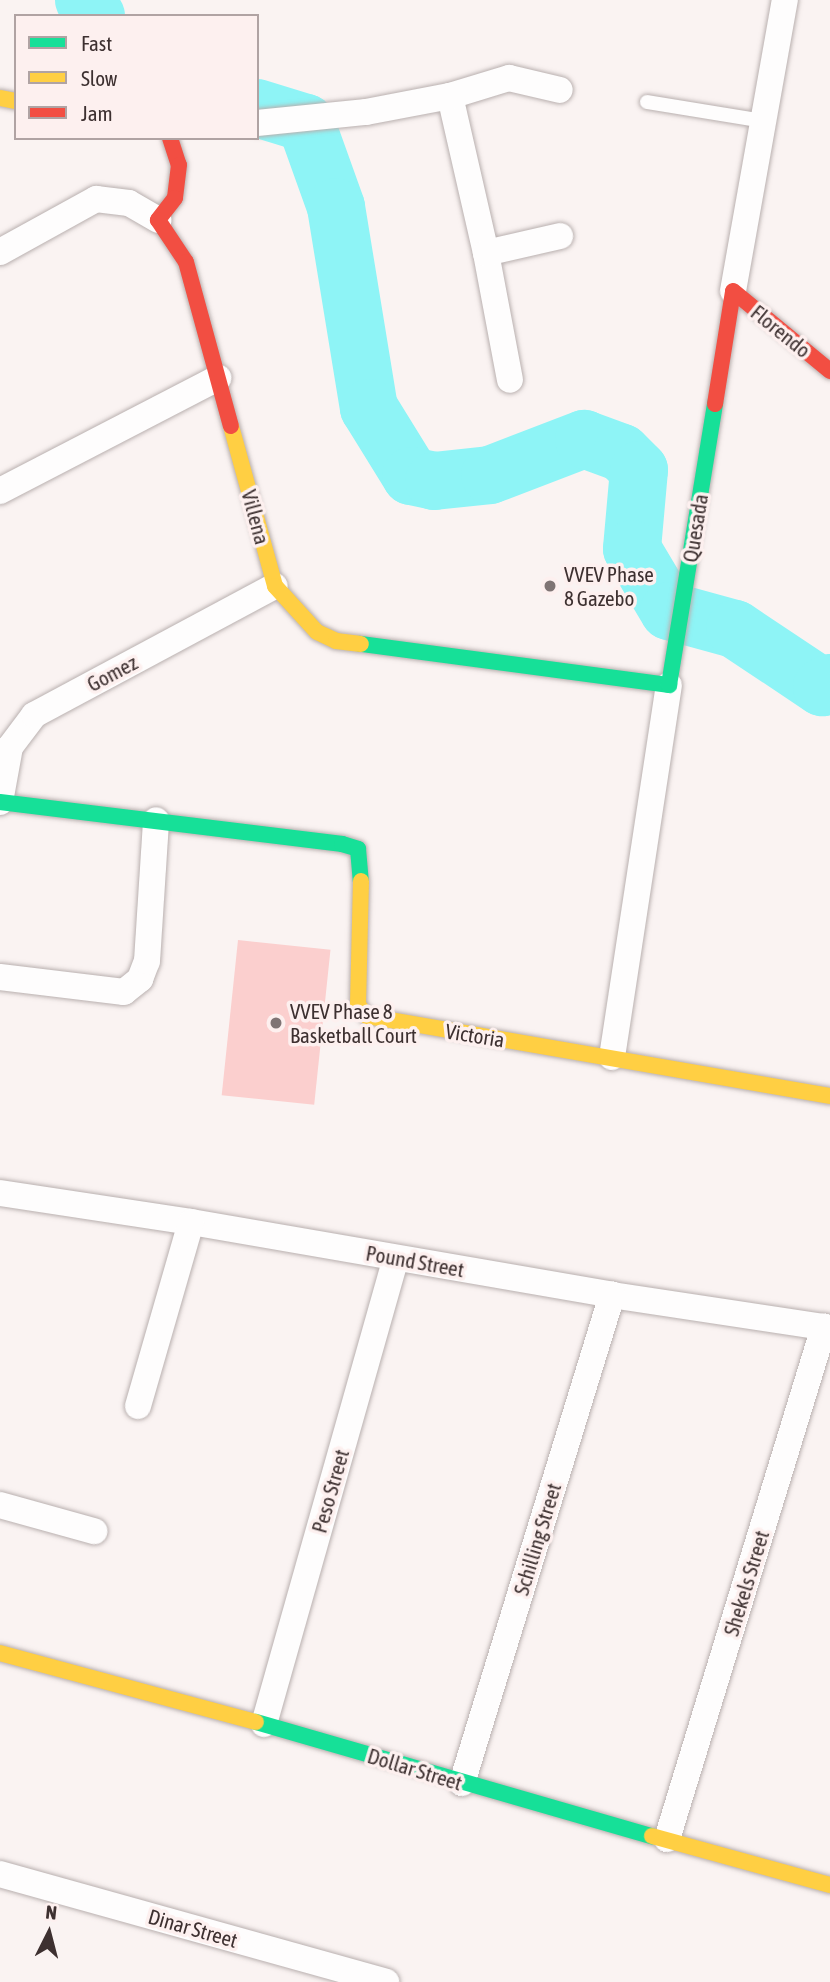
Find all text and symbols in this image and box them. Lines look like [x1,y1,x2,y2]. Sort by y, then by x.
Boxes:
legend [14,14,259,140]
text: Fast [81,31,112,55]
text: Slow [81,66,117,90]
text: Jam [81,101,113,125]
street label: Florendo [746,299,816,363]
street label: Villena [237,487,275,547]
street label: Quesada [677,492,713,564]
place label: VVEV Phase 8 Gazebo [564,561,654,611]
marker: VVEV Phase 8 Gazebo [542,578,558,594]
street label: Gomez [83,649,141,697]
place label: VVEV Phase 8 Basketball Court [290,998,417,1048]
marker: VVEV Phase 8 Basketball Court [268,1015,284,1031]
street label: Victoria [444,1018,506,1052]
street label: Pound Street [364,1240,466,1282]
street label: Peso Street [306,1446,354,1536]
street label: Schilling Street [508,1480,566,1598]
street label: Shekels Street [718,1527,774,1639]
street label: Dollar Street [365,1743,465,1795]
north arrow [14,1898,84,1968]
text: N [44,1901,58,1924]
street label: Dinar Street [145,1903,241,1953]

